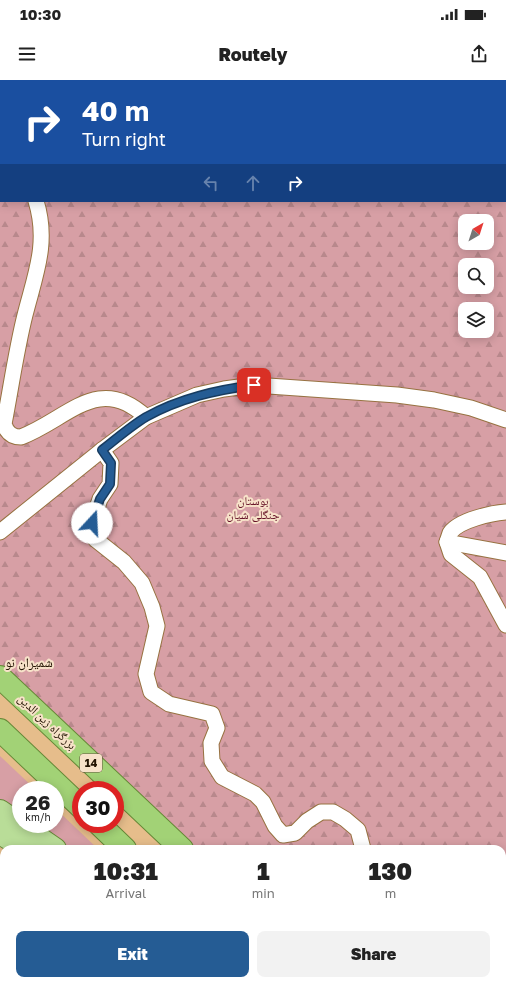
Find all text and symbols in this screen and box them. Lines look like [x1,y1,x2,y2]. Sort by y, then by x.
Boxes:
text: 10:30 [20,5,61,23]
icon: menu [16,43,38,65]
text: Routely [219,43,287,65]
icon: share [468,43,490,65]
text: 40 m [82,94,149,127]
icon: right [16,96,68,148]
text: Turn right [82,128,166,150]
icon: left [200,172,222,194]
icon: ahead [242,172,264,194]
icon: right [284,172,306,194]
north arrow [458,214,494,250]
map controls [458,214,494,338]
button: search [458,258,494,294]
button: layers [458,302,494,338]
pin [237,368,271,402]
icon: arrive [243,374,265,396]
park label: بوستان جنگلی شیان [226,493,280,522]
position arrow [71,502,113,544]
district label: شمیران نو [5,654,53,671]
street label: بزرگراه زین الدین [15,691,80,753]
road number: 14 [80,754,102,772]
speed limit sign: 30 [72,781,124,833]
text: 26 [26,790,50,814]
text: km/h [25,811,51,823]
text: 10:31 [94,856,158,885]
text: 1 [257,856,270,885]
text: 130 [369,856,412,885]
text: Arrival [106,885,146,901]
text: min [252,885,275,901]
text: m [385,885,396,901]
button: Exit [16,931,249,977]
button: Share [257,931,490,977]

